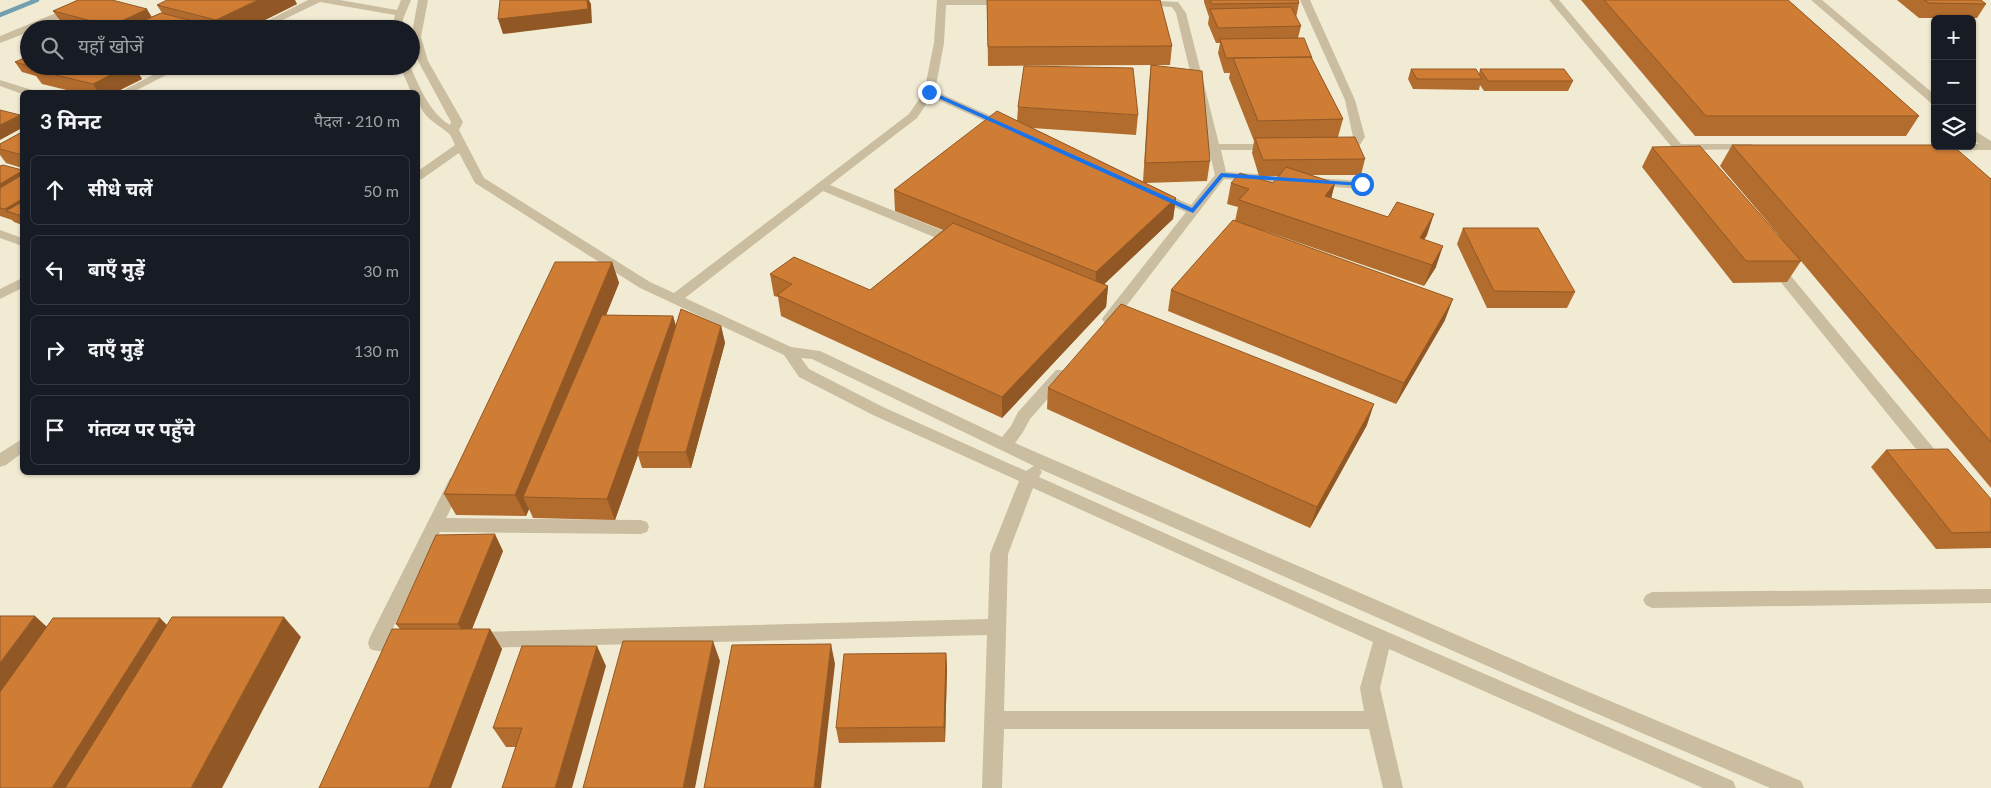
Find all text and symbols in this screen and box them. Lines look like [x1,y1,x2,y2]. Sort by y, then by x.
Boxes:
map controls [1931,15,1976,150]
button: + [1931,15,1976,60]
search box [20,20,420,75]
icon: search [38,34,66,62]
text: यहाँ खोजें [78,34,143,57]
button: − [1931,60,1976,105]
route end [918,81,941,104]
button: layers [1931,105,1976,150]
text: 3 मिनट [40,108,101,133]
text: पैदल · 210 m [314,111,400,130]
route start [1351,173,1374,196]
icon: ahead [41,176,69,204]
text: सीधे चलें [88,177,153,200]
text: 50 m [363,181,399,200]
icon: left [41,256,69,284]
text: बाएँ मुड़ें [88,257,145,280]
text: 30 m [363,261,399,280]
icon: right [41,336,69,364]
text: दाएँ मुड़ें [88,337,144,360]
text: 130 m [354,341,399,360]
icon: arrive [41,416,69,444]
text: गंतव्य पर पहुँचे [88,417,195,440]

